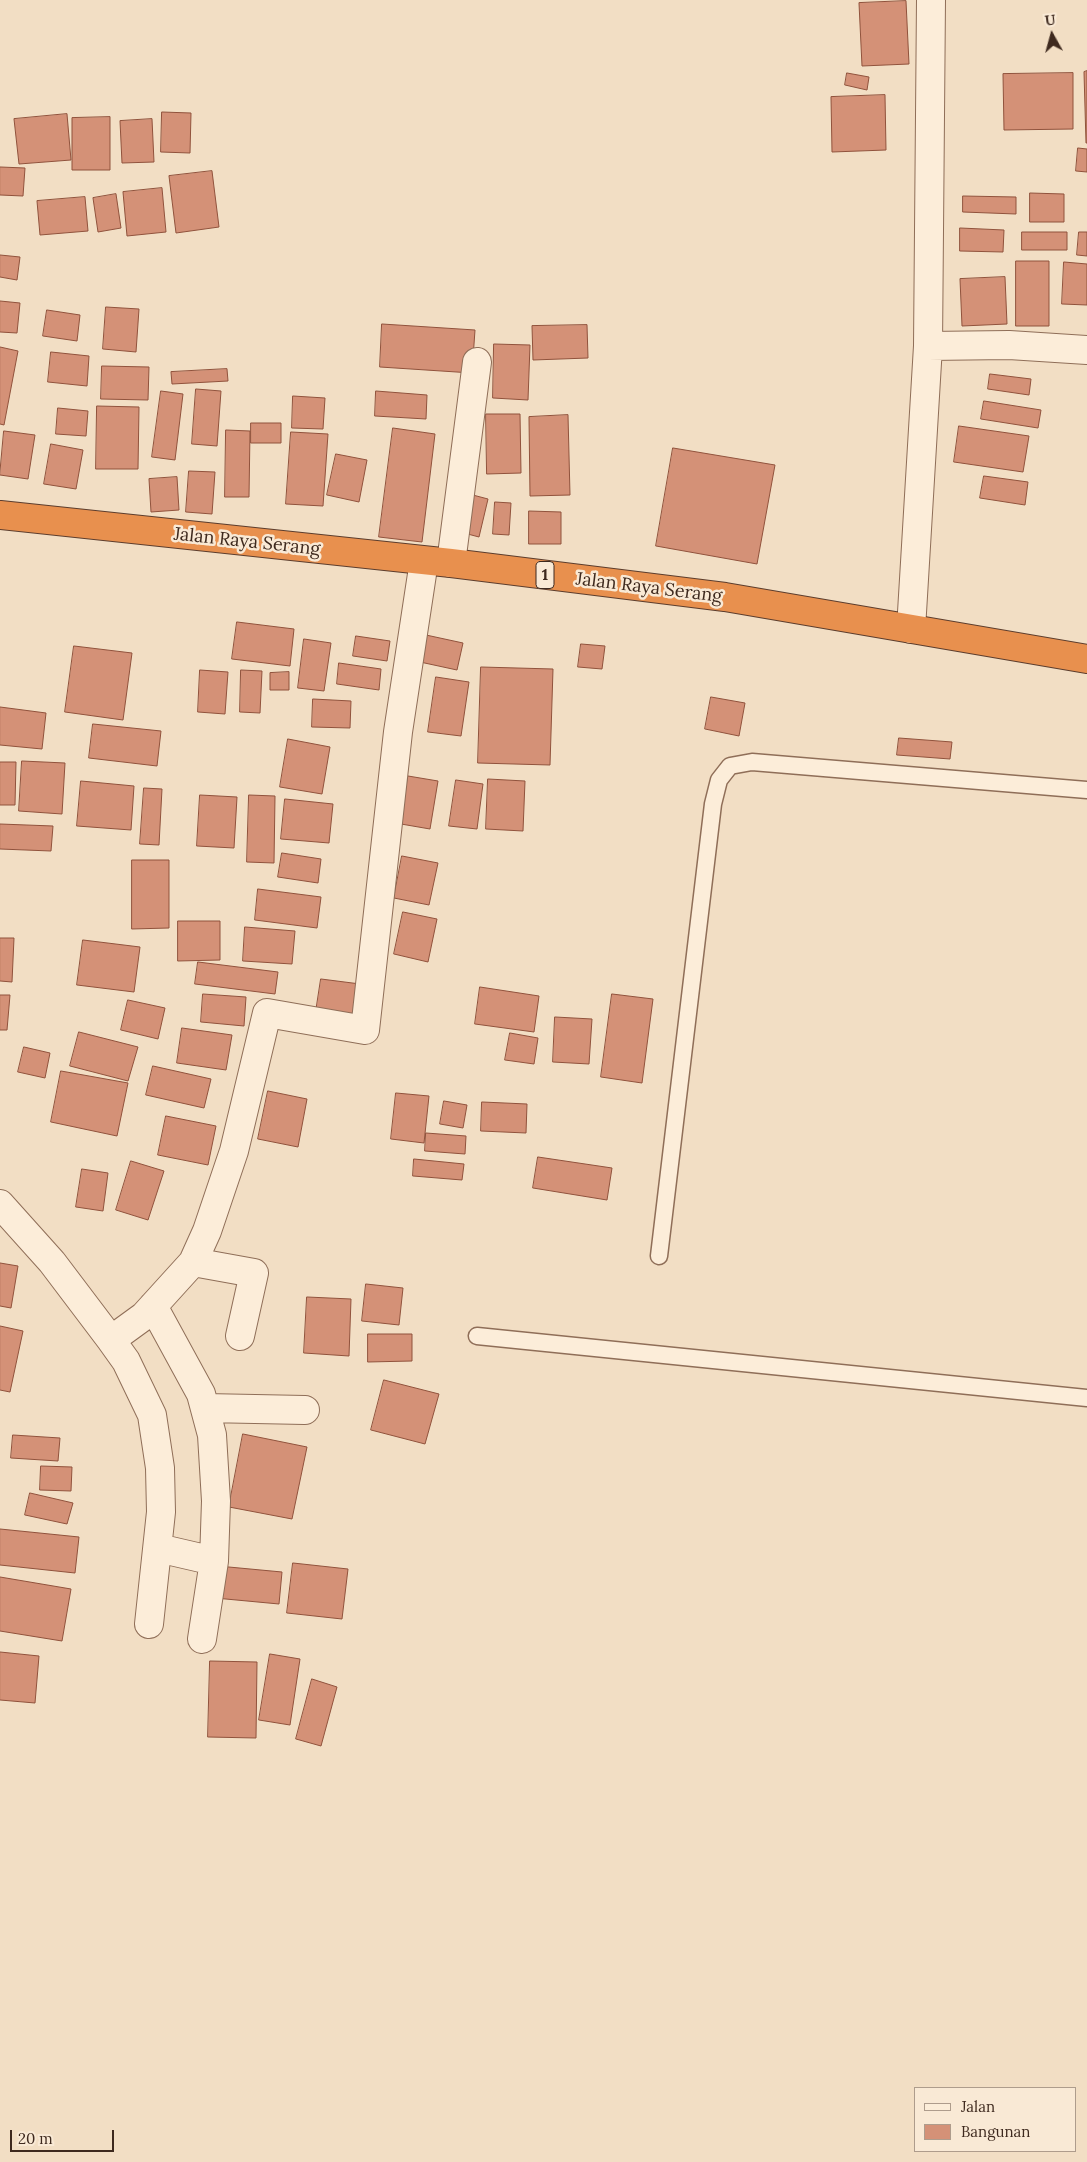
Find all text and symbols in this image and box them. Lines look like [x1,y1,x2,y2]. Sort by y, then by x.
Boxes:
north arrow [1027,10,1077,60]
text: U [1044,11,1057,30]
street label: Jalan Raya Serang [173,524,321,560]
road number: 1 [536,562,554,588]
street label: Jalan Raya Serang [575,568,723,608]
legend [914,2087,1077,2152]
text: Jalan [961,2097,995,2116]
scale bar [12,2120,116,2152]
text: Bangunan [961,2122,1030,2141]
text: 20 m [18,2129,53,2148]

